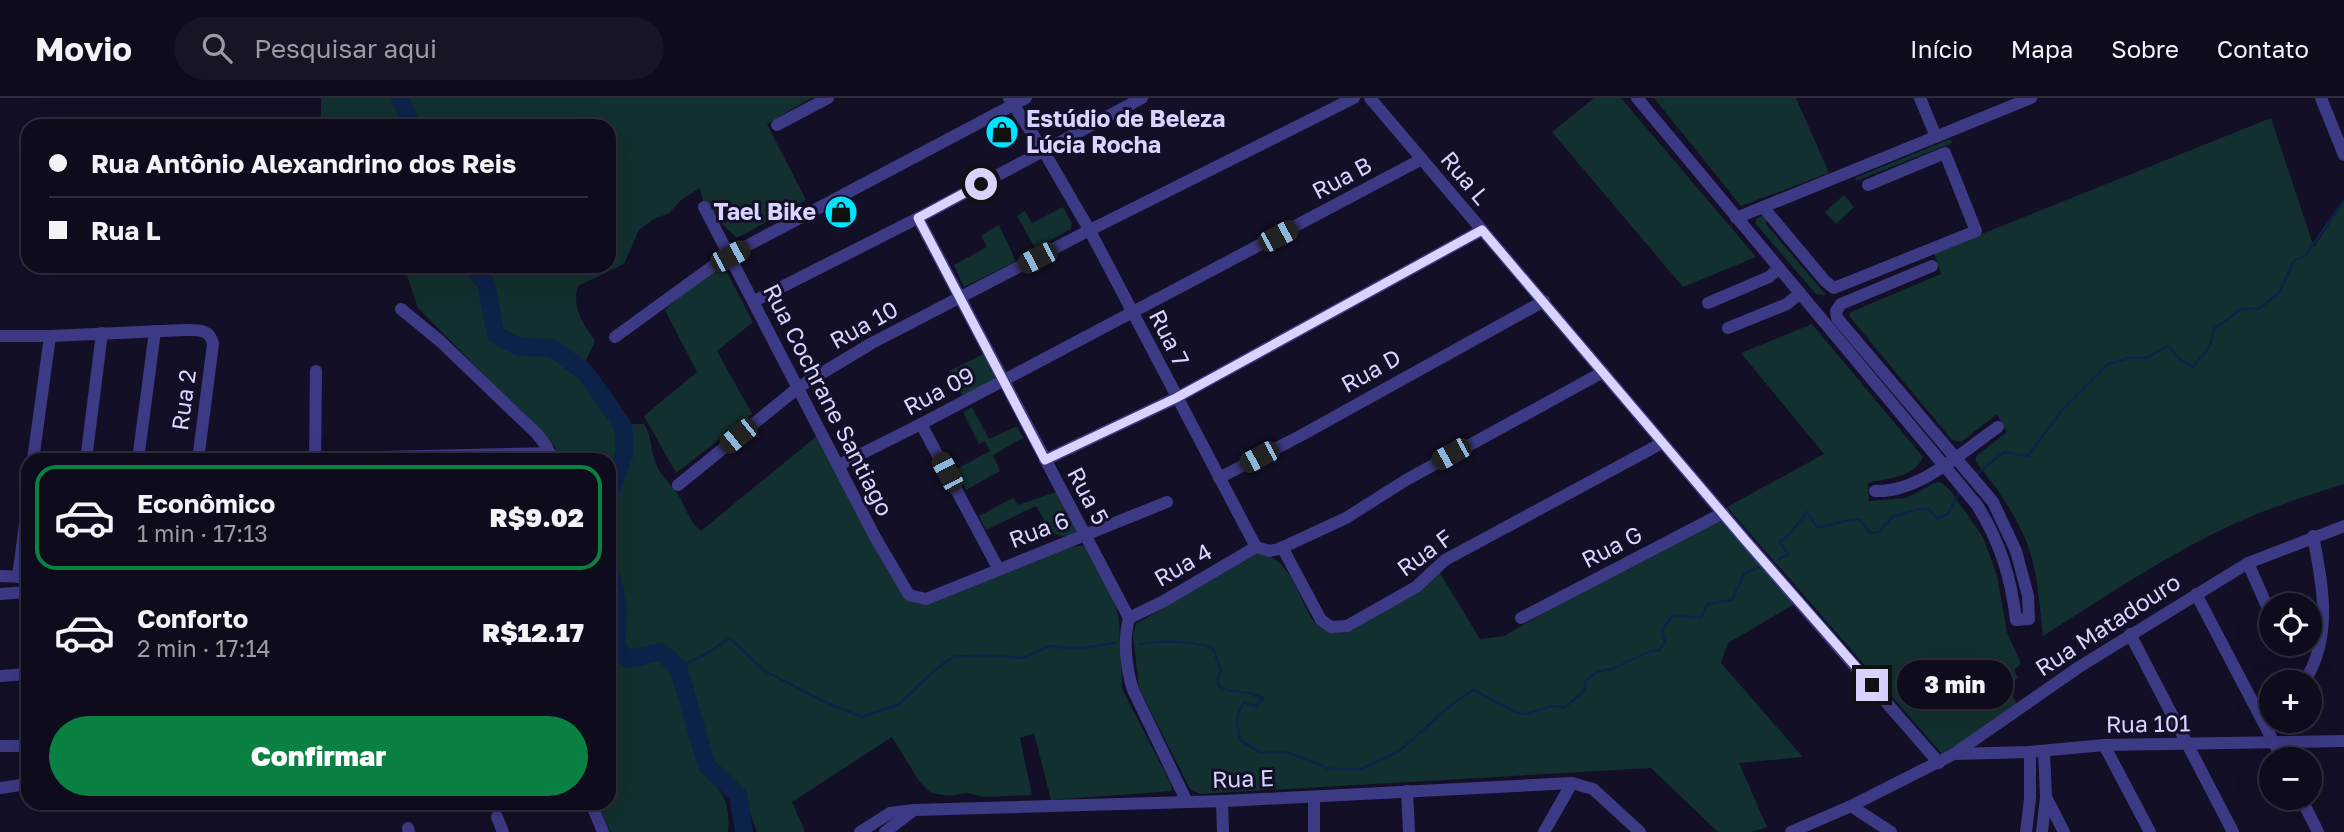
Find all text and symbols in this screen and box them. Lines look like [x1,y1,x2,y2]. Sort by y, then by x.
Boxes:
search box [174,17,664,80]
text: Movio [35,29,132,68]
icon: search [198,29,236,67]
text: Pesquisar aqui [254,33,437,64]
text: Início [1910,34,1973,63]
text: Mapa [2011,34,2073,63]
text: Sobre [2111,34,2179,63]
text: Contato [2217,34,2309,63]
place label: Estúdio de Beleza Lúcia Rocha [1026,104,1225,158]
shop icon: Estúdio de Beleza Lúcia Rocha [983,113,1021,151]
street label: Rua L [1435,145,1496,210]
text: Rua Antônio Alexandrino dos Reis [91,148,516,179]
street label: Rua B [1307,150,1376,204]
route start [965,168,997,200]
shop icon: Tael Bike [822,193,860,231]
place label: Tael Bike [714,197,816,225]
text: Rua L [91,215,161,246]
car [1255,217,1302,255]
car [707,237,754,275]
car [1014,239,1061,277]
street label: Rua Cochrane Santiago [758,279,900,520]
street label: Rua 10 [825,294,902,354]
street label: Rua 7 [1144,304,1196,371]
street label: Rua D [1336,342,1405,398]
street label: Rua 09 [898,360,979,420]
street label: Rua 2 [165,368,201,432]
car [716,415,761,457]
car [1428,435,1475,473]
car [1236,438,1283,476]
car [928,449,967,495]
street label: Rua 5 [1062,462,1116,529]
icon: car [53,486,116,549]
text: Econômico [137,488,275,519]
text: R$9.02 [490,502,584,533]
street label: Rua 6 [1005,505,1072,553]
text: 1 min · 17:13 [137,519,268,547]
street label: Rua G [1577,519,1646,573]
street label: Rua F [1391,523,1458,582]
street label: Rua 4 [1149,537,1216,592]
street label: Rua Matadouro [2030,567,2185,681]
map controls [2259,593,2322,810]
button: locate [2259,593,2322,656]
icon: car [53,601,116,664]
text: Conforto [137,603,248,634]
text: R$12.17 [482,617,584,648]
text: 2 min · 17:14 [137,634,271,662]
callout: 3 min [1896,660,2012,710]
route end [1856,669,1888,701]
text: 3 min [1925,670,1985,698]
button: + [2259,670,2322,733]
street label: Rua 101 [2106,708,2190,738]
button: Confirmar [49,716,588,796]
button: − [2259,747,2322,810]
street label: Rua E [1212,763,1274,793]

